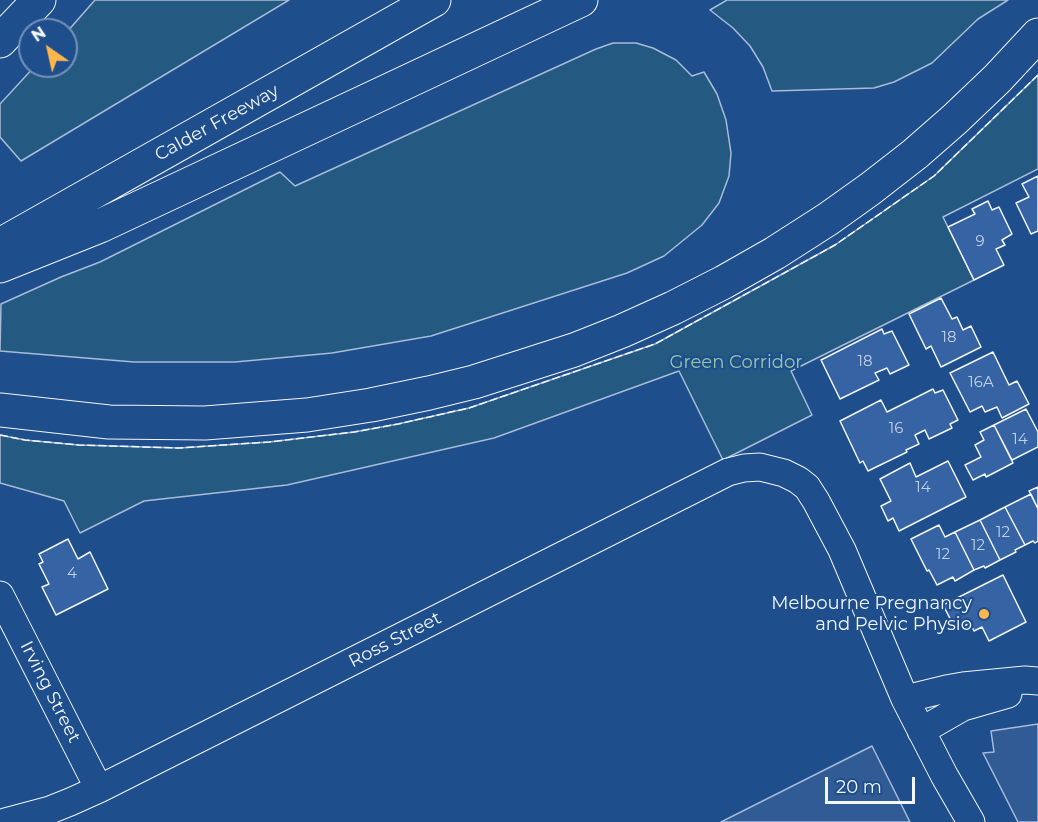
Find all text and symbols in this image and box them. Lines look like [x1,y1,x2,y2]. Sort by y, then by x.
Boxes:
north arrow [18,18,78,78]
text: N [28,23,49,46]
street label: Calder Freeway [151,80,283,166]
house number: 9 [975,233,985,251]
house number: 18 [942,329,956,347]
park label: Green Corridor [670,352,802,374]
house number: 18 [858,353,872,371]
house number: 16A [968,374,994,392]
house number: 16 [889,420,903,438]
house number: 14 [1012,431,1028,449]
house number: 14 [915,479,931,497]
house number: 12 [996,524,1010,542]
house number: 12 [971,537,985,555]
house number: 12 [936,546,950,564]
house number: 4 [67,565,77,583]
place label: Melbourne Pregnancy and Pelvic Physio [771,593,972,636]
street label: Ross Street [345,607,445,673]
marker: Melbourne Pregnancy and Pelvic Physio [977,607,991,621]
street label: Irving Street [15,638,85,746]
scale bar [828,765,918,803]
text: 20 m [836,776,882,798]

